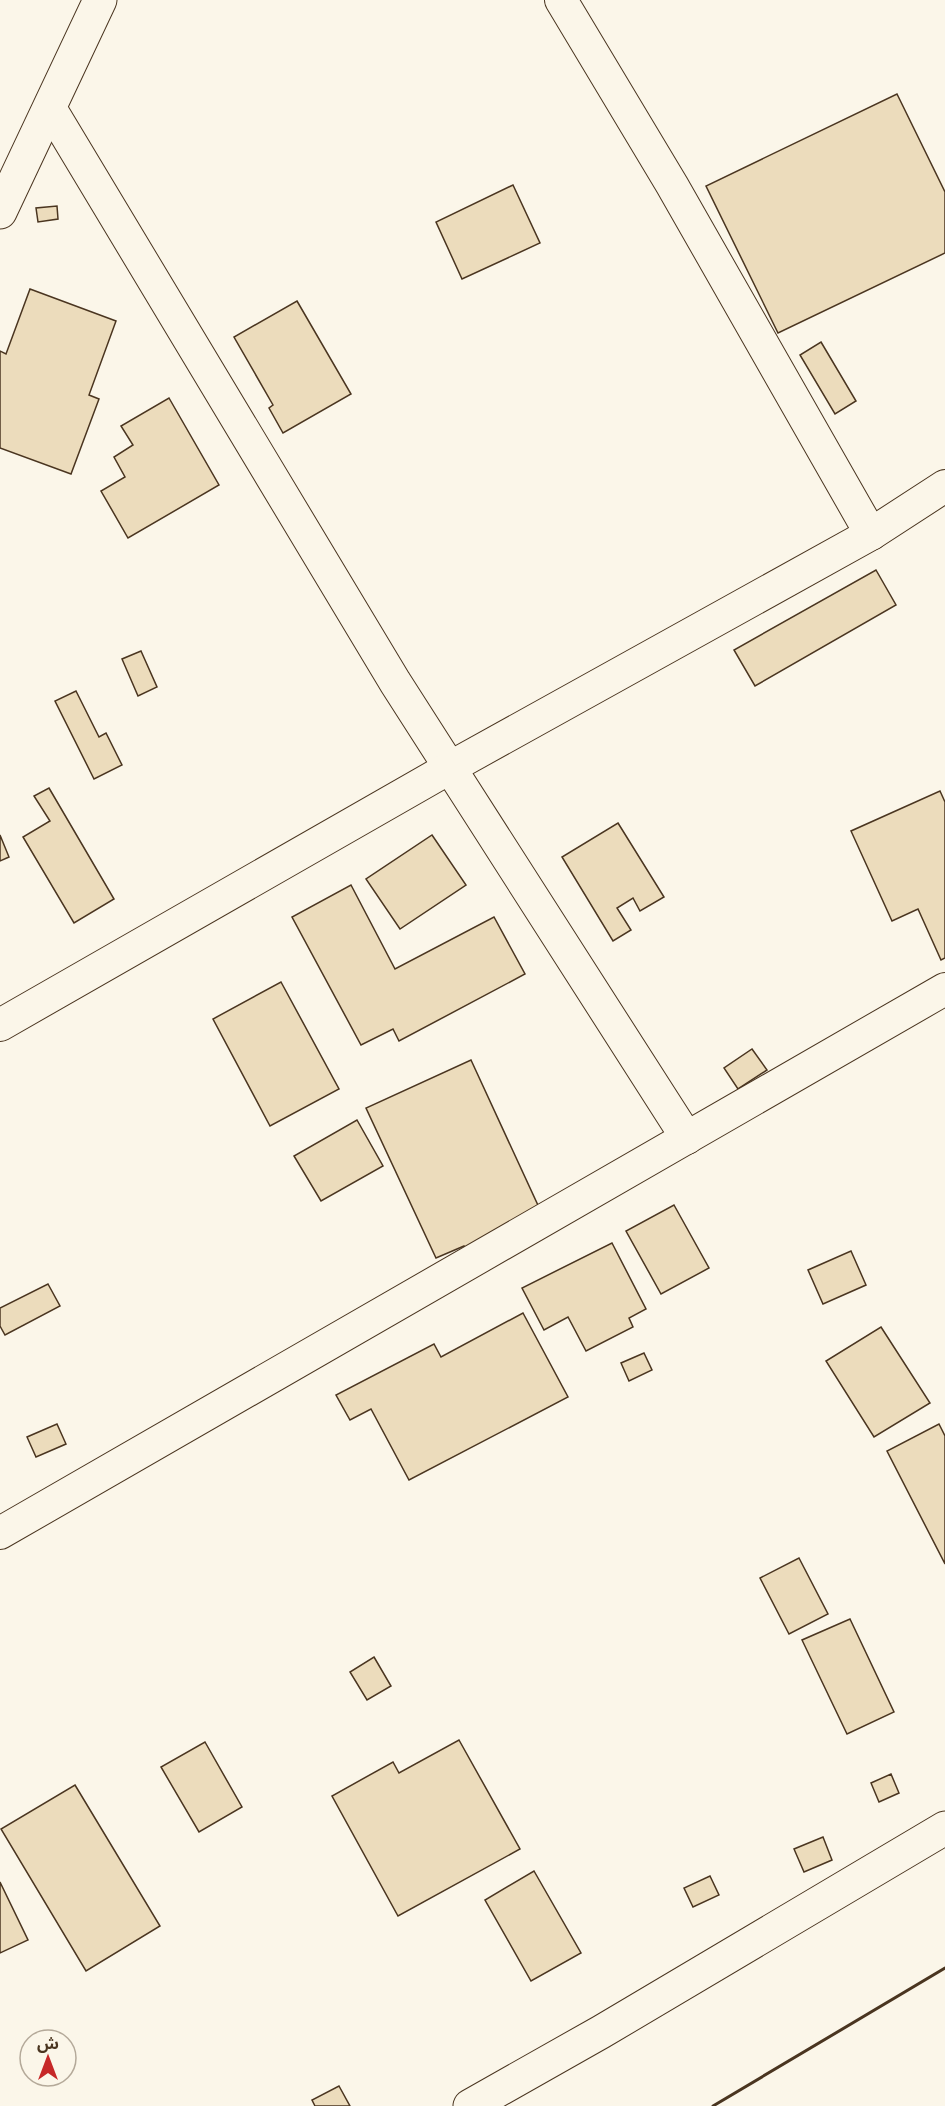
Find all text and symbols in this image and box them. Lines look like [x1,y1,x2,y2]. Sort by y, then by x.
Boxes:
north arrow [18,2028,78,2088]
text: ش [37,2030,59,2054]

